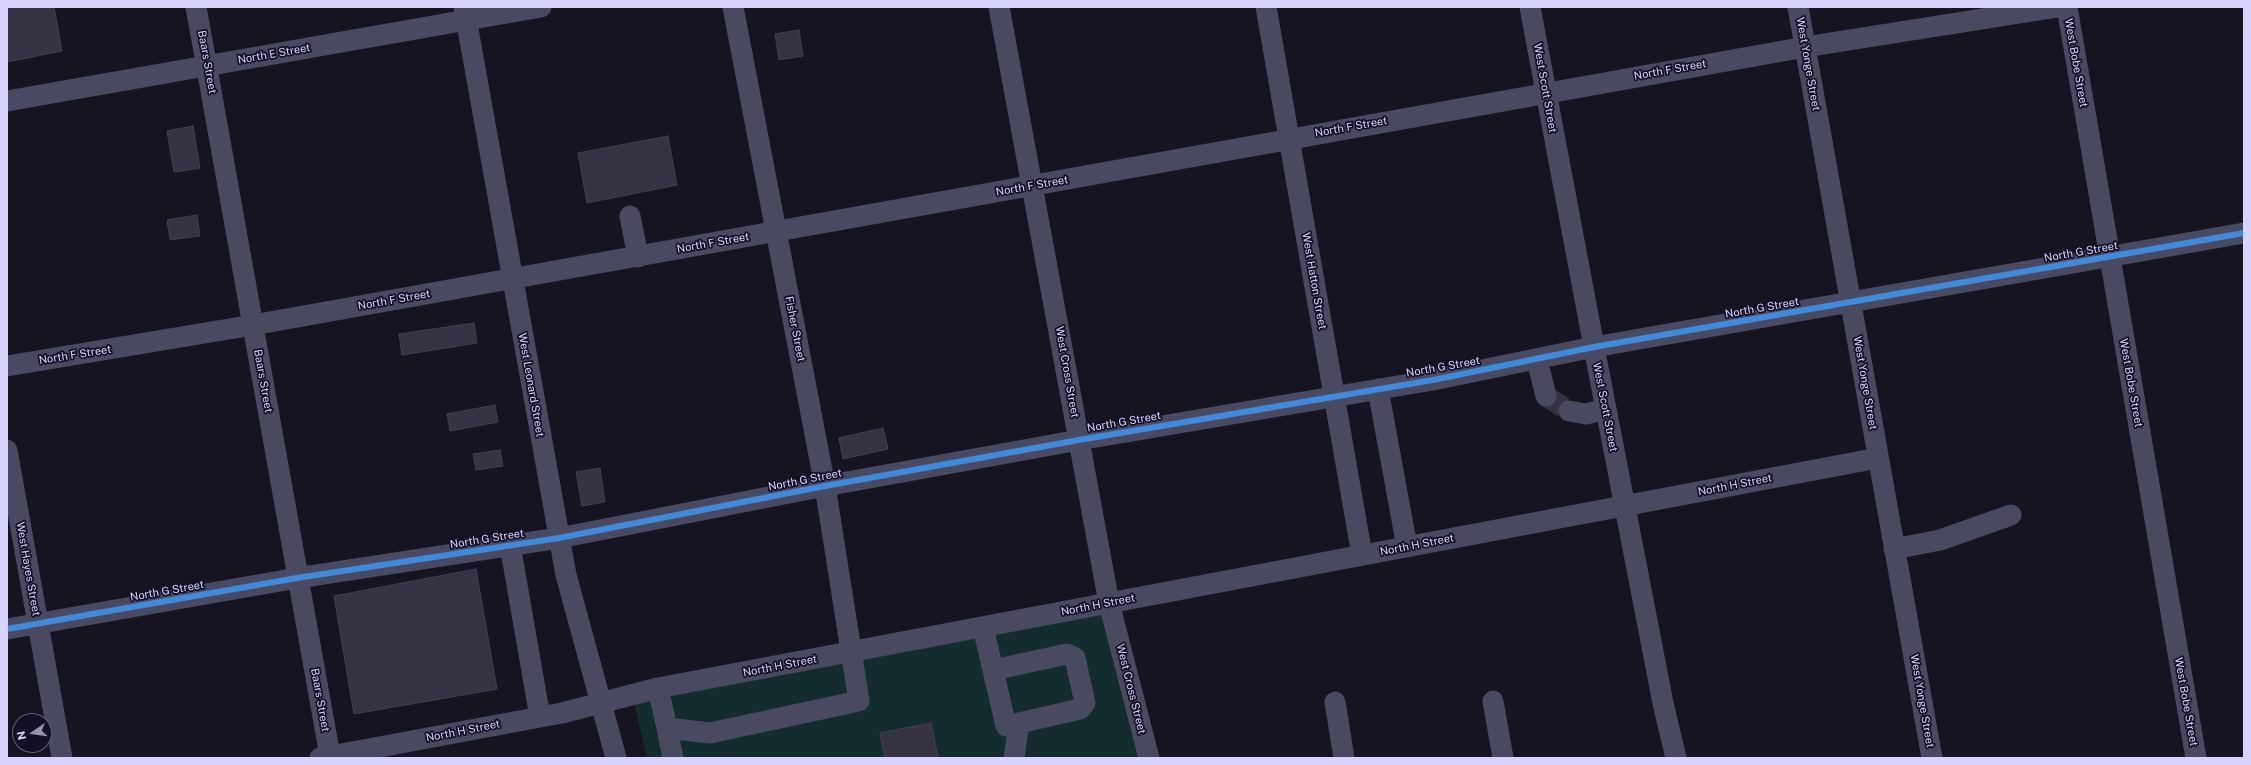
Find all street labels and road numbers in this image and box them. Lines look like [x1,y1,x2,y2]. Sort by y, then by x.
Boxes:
street label: West Yonge Street [1793,16,1823,112]
street label: West Bobe Street [2062,18,2090,108]
street label: Baars Street [195,29,219,95]
street label: North E Street [237,41,311,67]
street label: West Scott Street [1531,42,1559,134]
street label: North F Street [1633,57,1707,83]
street label: North F Street [1314,114,1388,140]
street label: North F Street [995,173,1069,199]
street label: North F Street [676,230,750,256]
street label: West Hatton Street [1299,232,1329,330]
street label: North G Street [2043,239,2119,265]
street label: North F Street [357,287,431,313]
street label: Fisher Street [782,295,808,363]
street label: North G Street [1724,295,1800,321]
street label: West Cross Street [1052,325,1082,419]
street label: West Leonard Street [515,332,547,438]
street label: West Yonge Street [1850,335,1880,431]
street label: West Bobe Street [2117,338,2145,428]
street label: North F Street [38,343,112,367]
street label: Baars Street [251,348,275,414]
street label: North G Street [1405,354,1481,380]
street label: West Scott Street [1590,361,1620,453]
street label: North G Street [1086,409,1162,435]
street label: North G Street [767,466,843,494]
street label: North H Street [1697,471,1773,499]
street label: West Hayes Street [13,521,43,617]
street label: North G Street [449,527,525,551]
street label: North H Street [1379,531,1455,559]
street label: North G Street [129,578,205,604]
street label: North H Street [1060,591,1136,619]
street label: West Cross Street [1113,643,1149,735]
street label: North H Street [742,652,818,680]
street label: West Yonge Street [1907,653,1937,749]
street label: West Bobe Street [2172,657,2200,747]
street label: Baars Street [308,667,332,733]
street label: North H Street [425,717,501,745]

